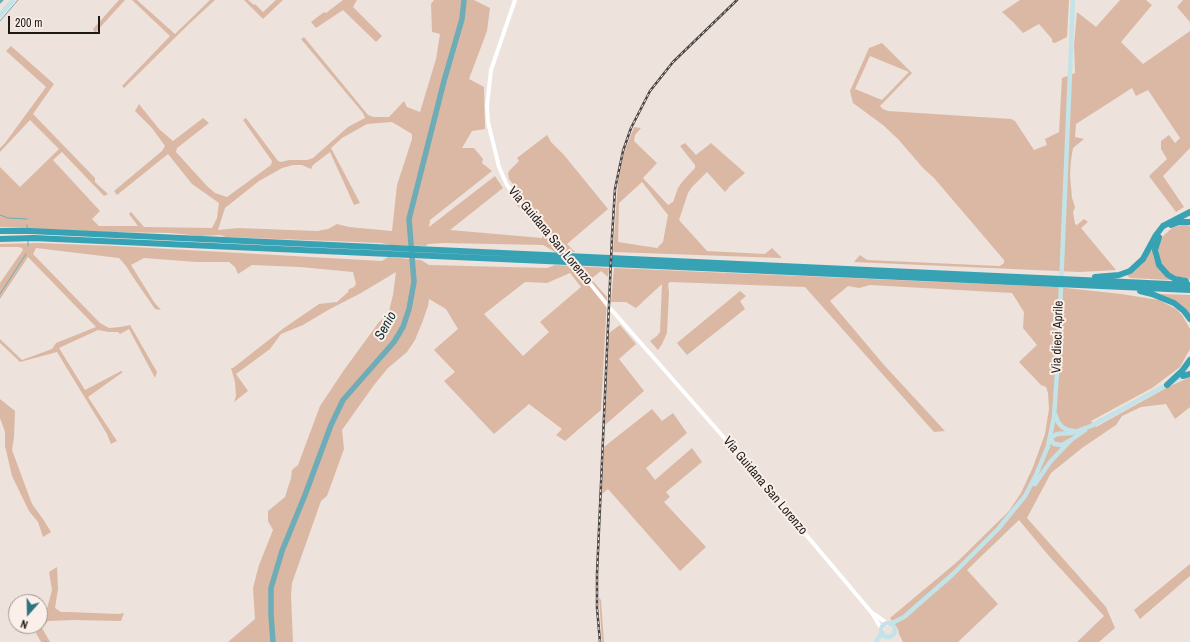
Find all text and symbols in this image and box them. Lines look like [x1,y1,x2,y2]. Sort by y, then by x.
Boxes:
scale bar [10,8,102,34]
text: 200 m [15,15,42,31]
street label: Via Guidana San Lorenzo [504,184,596,288]
street label: Via dieci Aprile [1049,300,1067,374]
water label: Senio [371,309,401,343]
street label: Via Guidana San Lorenzo [719,434,811,538]
north arrow [8,594,48,634]
text: N [19,617,30,632]

